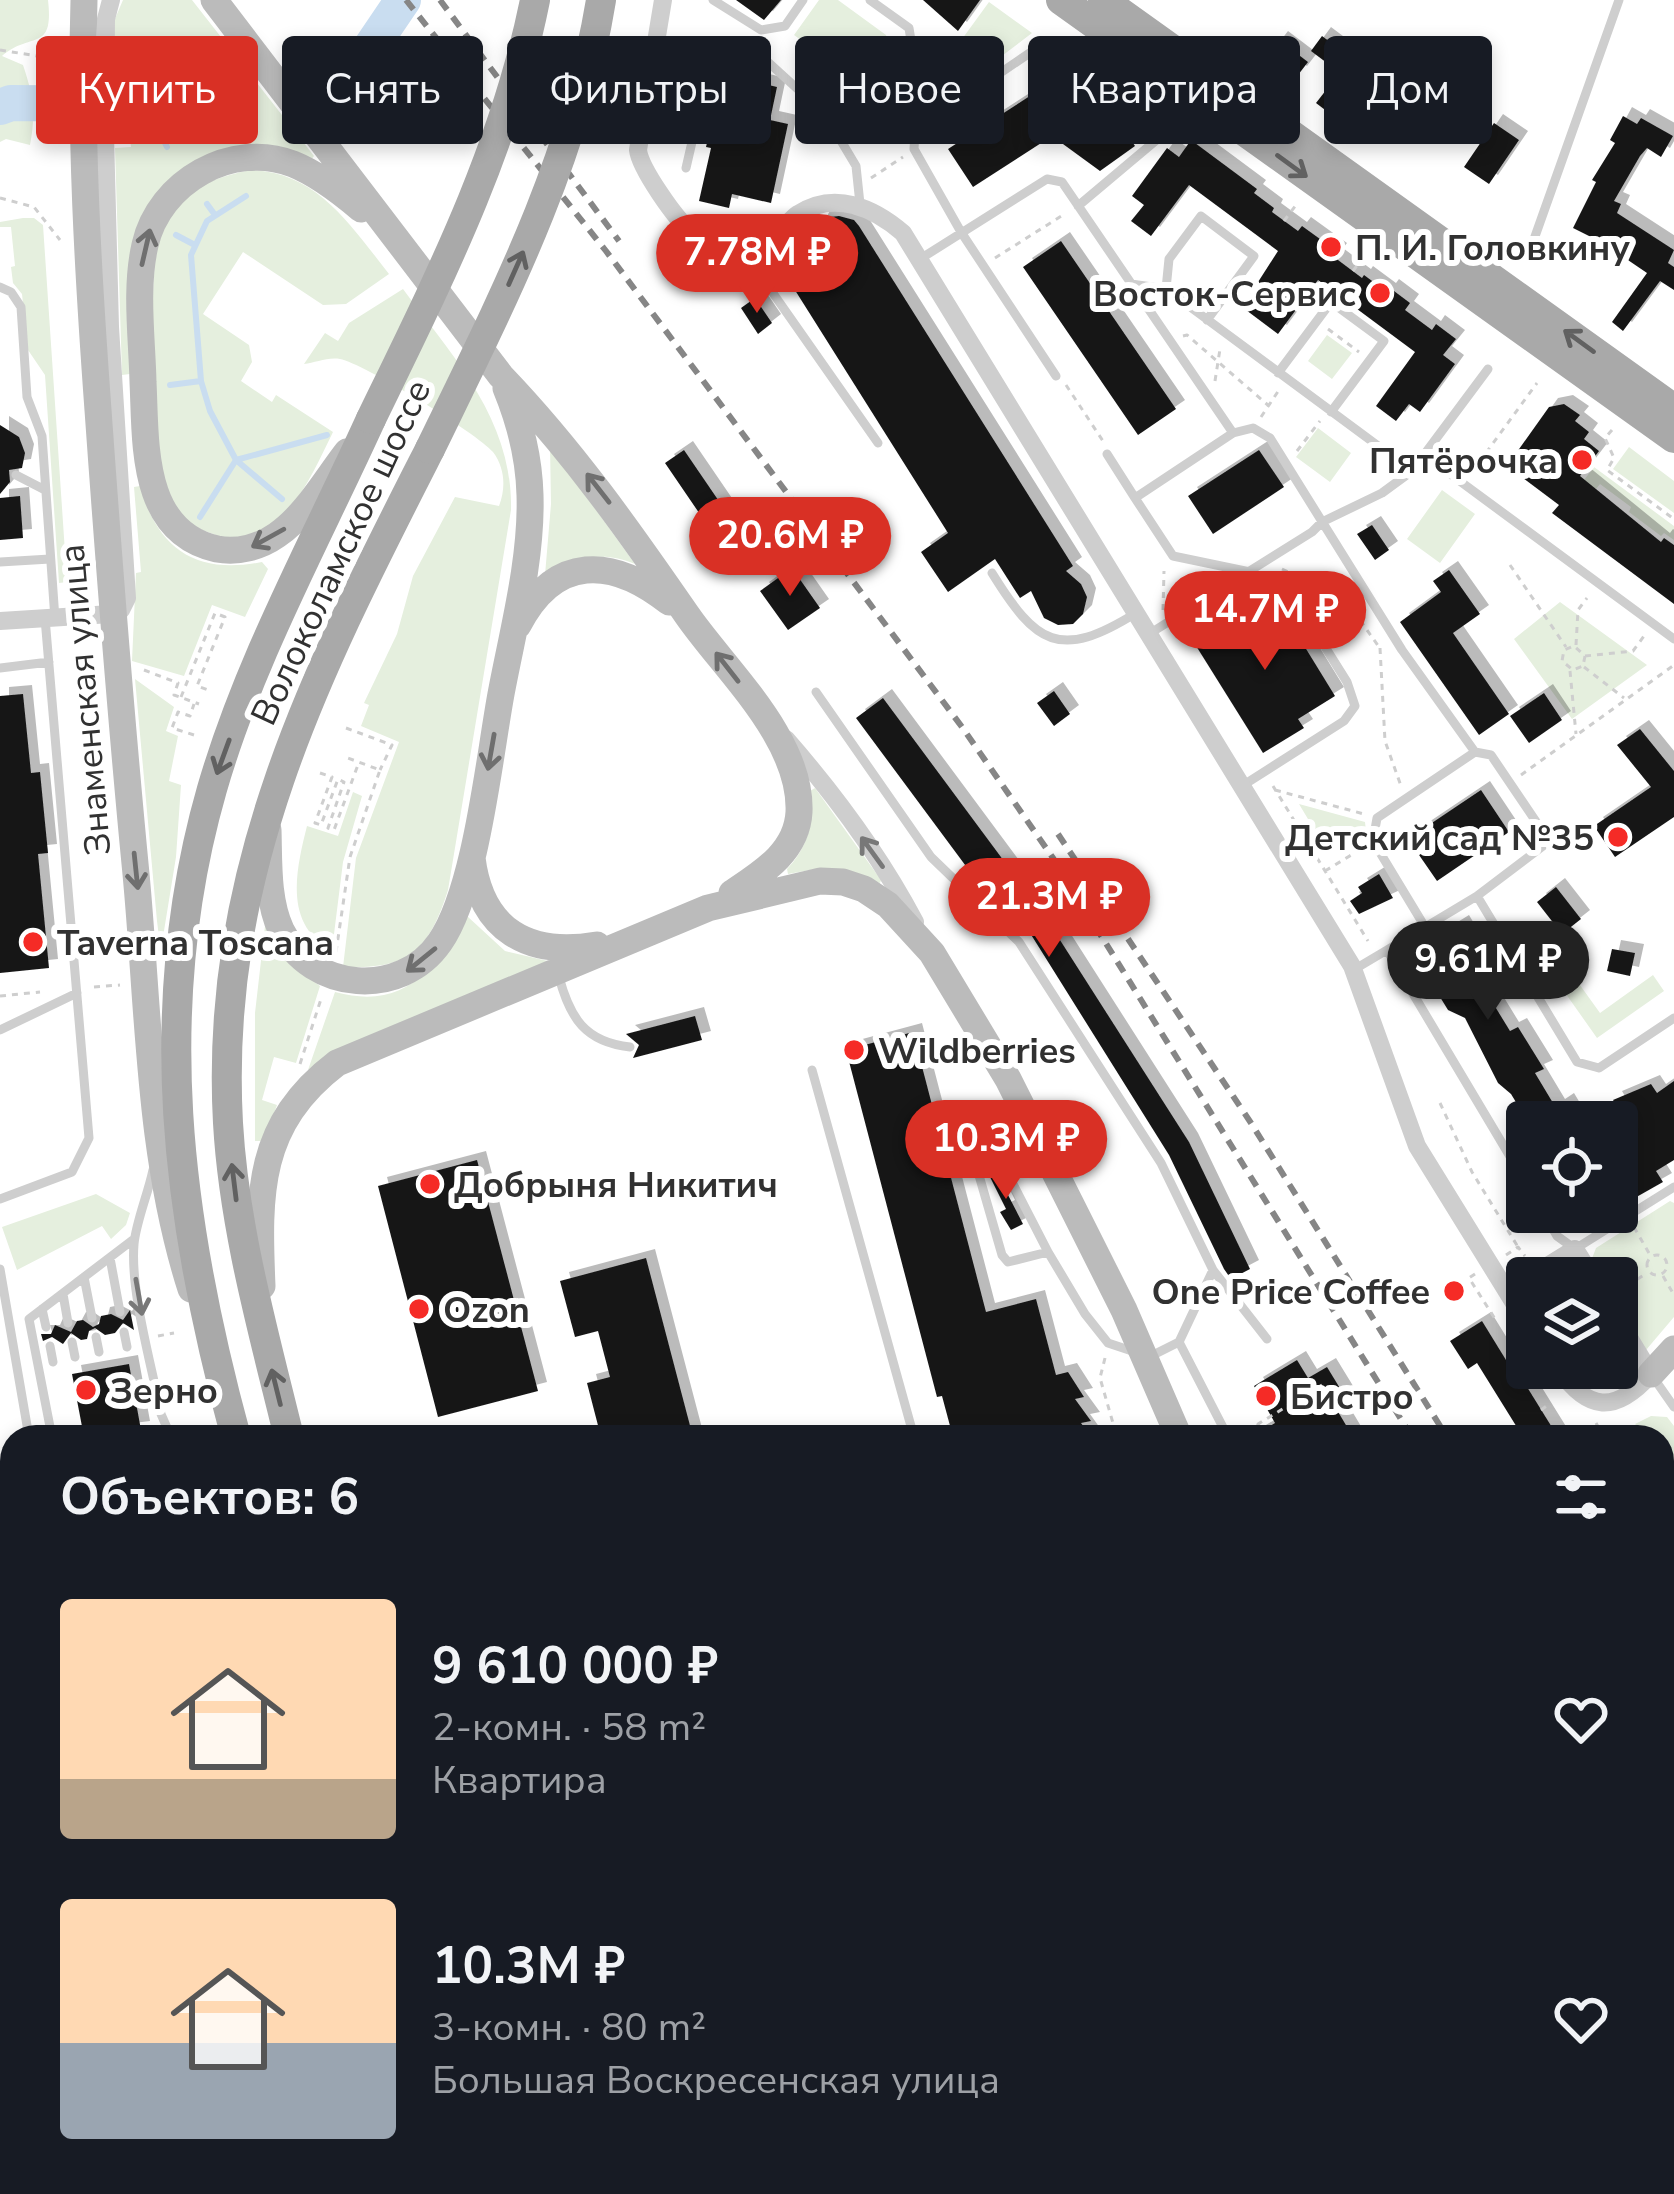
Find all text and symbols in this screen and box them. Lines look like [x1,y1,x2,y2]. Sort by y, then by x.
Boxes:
chip: Купить [36,36,258,144]
chip: Снять [282,36,483,144]
chip: Фильтры [507,36,771,144]
chip: Новое [795,36,1004,144]
chip: Квартира [1028,36,1300,144]
chip: Дом [1324,36,1492,144]
one-way arrow [1275,153,1309,178]
pin: 7.78M ₽ [646,214,868,316]
place label: П. И. Головкину [1355,224,1630,273]
text: 7.78M ₽ [683,226,831,279]
one-way arrow [136,229,159,267]
marker: П. И. Головкину [1318,234,1344,260]
one-way arrow [507,251,529,287]
place label: Восток-Сервис [1093,270,1356,319]
marker: Восток-Сервис [1367,280,1393,306]
one-way arrow [1563,328,1596,354]
street label: Волоколамское шоссе [240,372,443,733]
place label: Пятёрочка [1369,437,1558,486]
marker: Пятёрочка [1569,447,1595,473]
one-way arrow [586,472,611,505]
pin: 20.6M ₽ [679,497,901,599]
text: 20.6M ₽ [716,509,864,562]
one-way arrow [251,527,286,550]
street label: Знаменская улица [47,542,124,858]
pin: 14.7M ₽ [1154,571,1376,673]
text: 14.7M ₽ [1191,583,1339,636]
one-way arrow [715,651,740,684]
one-way arrow [479,731,501,770]
one-way arrow [211,738,233,775]
place label: Детский сад №35 [1285,814,1594,863]
marker: Детский сад №35 [1605,824,1631,850]
one-way arrow [860,836,886,869]
one-way arrow [125,851,148,890]
pin: 21.3M ₽ [938,858,1160,960]
text: 21.3M ₽ [975,870,1123,923]
place label: Taverna Toscana [57,919,334,968]
pin: 9.61M ₽ [1377,921,1599,1023]
marker: Taverna Toscana [20,929,46,955]
text: 9.61M ₽ [1414,933,1562,986]
one-way arrow [405,946,437,973]
place label: Wildberries [878,1027,1076,1076]
marker: Wildberries [841,1037,867,1063]
pin: 10.3M ₽ [895,1100,1117,1202]
map controls [1506,1101,1638,1389]
button: locate [1506,1101,1638,1233]
text: 10.3M ₽ [932,1112,1080,1165]
place label: Добрыня Никитич [454,1161,778,1210]
one-way arrow [223,1163,245,1202]
marker: Добрыня Никитич [417,1171,443,1197]
button: layers [1506,1257,1638,1389]
place label: One Price Coffee [1152,1268,1430,1317]
one-way arrow [129,1277,151,1316]
marker: One Price Coffee [1441,1278,1467,1304]
place label: Ozon [443,1286,530,1335]
marker: Ozon [406,1296,432,1322]
place label: Зерно [110,1367,218,1416]
one-way arrow [264,1369,286,1407]
place label: Бистро [1290,1373,1414,1422]
marker: Зерно [73,1377,99,1403]
marker: Бистро [1253,1383,1279,1409]
text: Объектов: 6 [60,1462,359,1532]
icon: filters [1548,1464,1614,1530]
text: 9 610 000 ₽ [432,1631,718,1701]
icon: home [156,1647,300,1791]
icon: heart [1548,1686,1614,1752]
text: 2-комн. · 58 m² [432,1701,706,1754]
text: Квартира [432,1754,607,1807]
text: 10.3M ₽ [432,1931,625,2001]
icon: home [156,1947,300,2091]
icon: heart [1548,1986,1614,2052]
text: 3-комн. · 80 m² [432,2001,706,2054]
text: Большая Воскресенская улица [432,2054,1000,2107]

